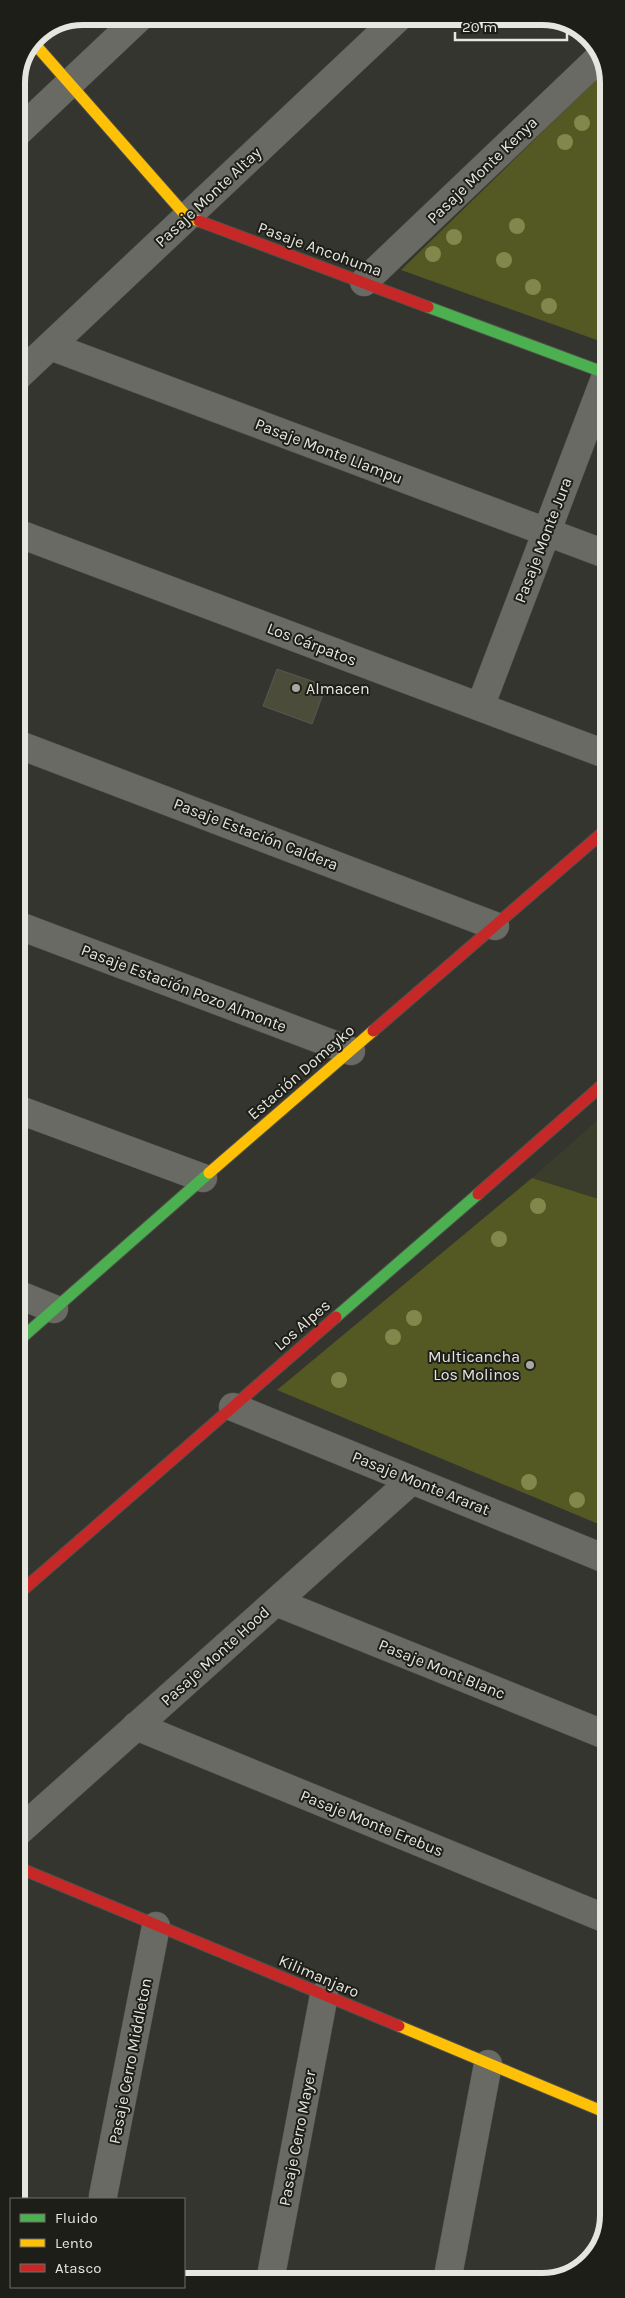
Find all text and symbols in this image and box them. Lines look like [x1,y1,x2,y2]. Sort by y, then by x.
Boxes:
scale bar [455,10,568,42]
text: 20 m [462,18,497,36]
street label: Pasaje Monte Kenya [423,113,541,227]
street label: Pasaje Monte Altay [151,143,265,251]
street label: Pasaje Ancohuma [255,218,385,280]
street label: Pasaje Monte Llampu [252,414,406,488]
street label: Pasaje Monte Jura [510,475,576,605]
street label: Los Cárpatos [265,618,359,670]
place label: Almacen [306,679,370,698]
marker: Almacen [290,682,302,694]
street label: Pasaje Estación Caldera [171,794,341,874]
street label: Pasaje Estación Pozo Almonte [79,940,289,1036]
street label: Estación Domeyko [244,1020,358,1124]
street label: Los Alpes [270,1295,334,1355]
place label: Multicancha Los Molinos [428,1347,520,1384]
marker: Multicancha Los Molinos [524,1359,536,1371]
street label: Pasaje Monte Ararat [350,1447,492,1519]
street label: Pasaje Monte Hood [157,1602,273,1710]
street label: Pasaje Mont Blanc [376,1635,508,1703]
street label: Pasaje Monte Erebus [298,1786,446,1860]
street label: Kilimanjaro [276,1951,362,2001]
street label: Pasaje Cerro Middleton [105,1977,155,2145]
street label: Pasaje Cerro Mayer [275,2068,320,2207]
legend [10,2198,185,2288]
text: Fluido [55,2209,98,2227]
text: Lento [55,2234,93,2252]
text: Atasco [55,2259,101,2277]

